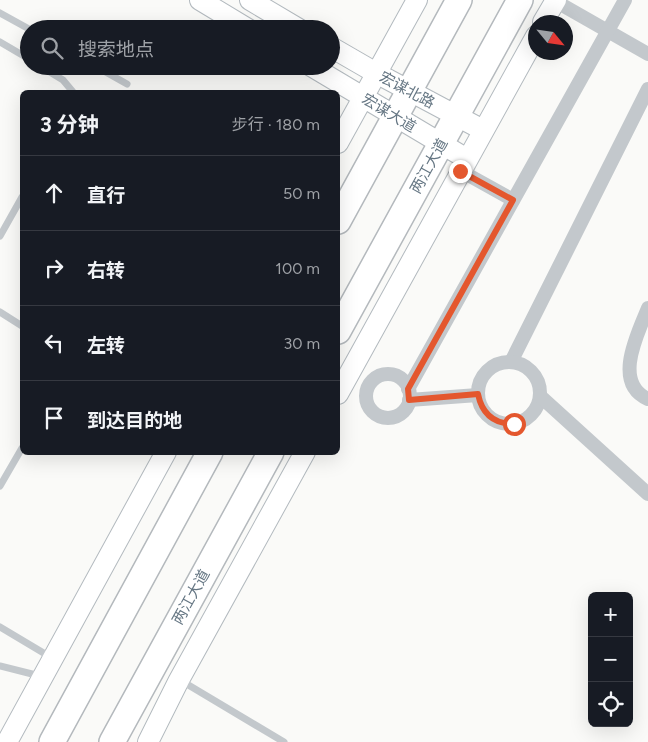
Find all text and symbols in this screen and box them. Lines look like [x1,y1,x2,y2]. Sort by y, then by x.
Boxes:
north arrow [528,15,573,60]
search box [20,20,340,75]
icon: search [38,34,66,62]
text: 搜索地点 [78,38,154,61]
street label: 宏谋北路 [376,68,438,112]
street label: 宏谋大道 [359,90,419,136]
text: 3 分钟 [40,112,99,137]
text: 步行 · 180 m [232,115,320,134]
street label: 两江大道 [407,135,451,197]
route end [449,160,472,183]
icon: ahead [40,179,68,207]
text: 直行 [87,184,125,207]
text: 50 m [283,184,320,203]
icon: right [40,254,68,282]
text: 右转 [87,259,125,282]
text: 100 m [275,259,320,278]
icon: left [40,329,68,357]
text: 左转 [87,334,125,357]
text: 30 m [283,334,320,353]
icon: arrive [40,404,68,432]
text: 到达目的地 [87,409,182,432]
route start [503,413,526,436]
street label: 两江大道 [169,566,213,628]
map controls [588,592,633,727]
button: + [588,592,633,637]
button: − [588,637,633,682]
button: locate [588,682,633,727]

